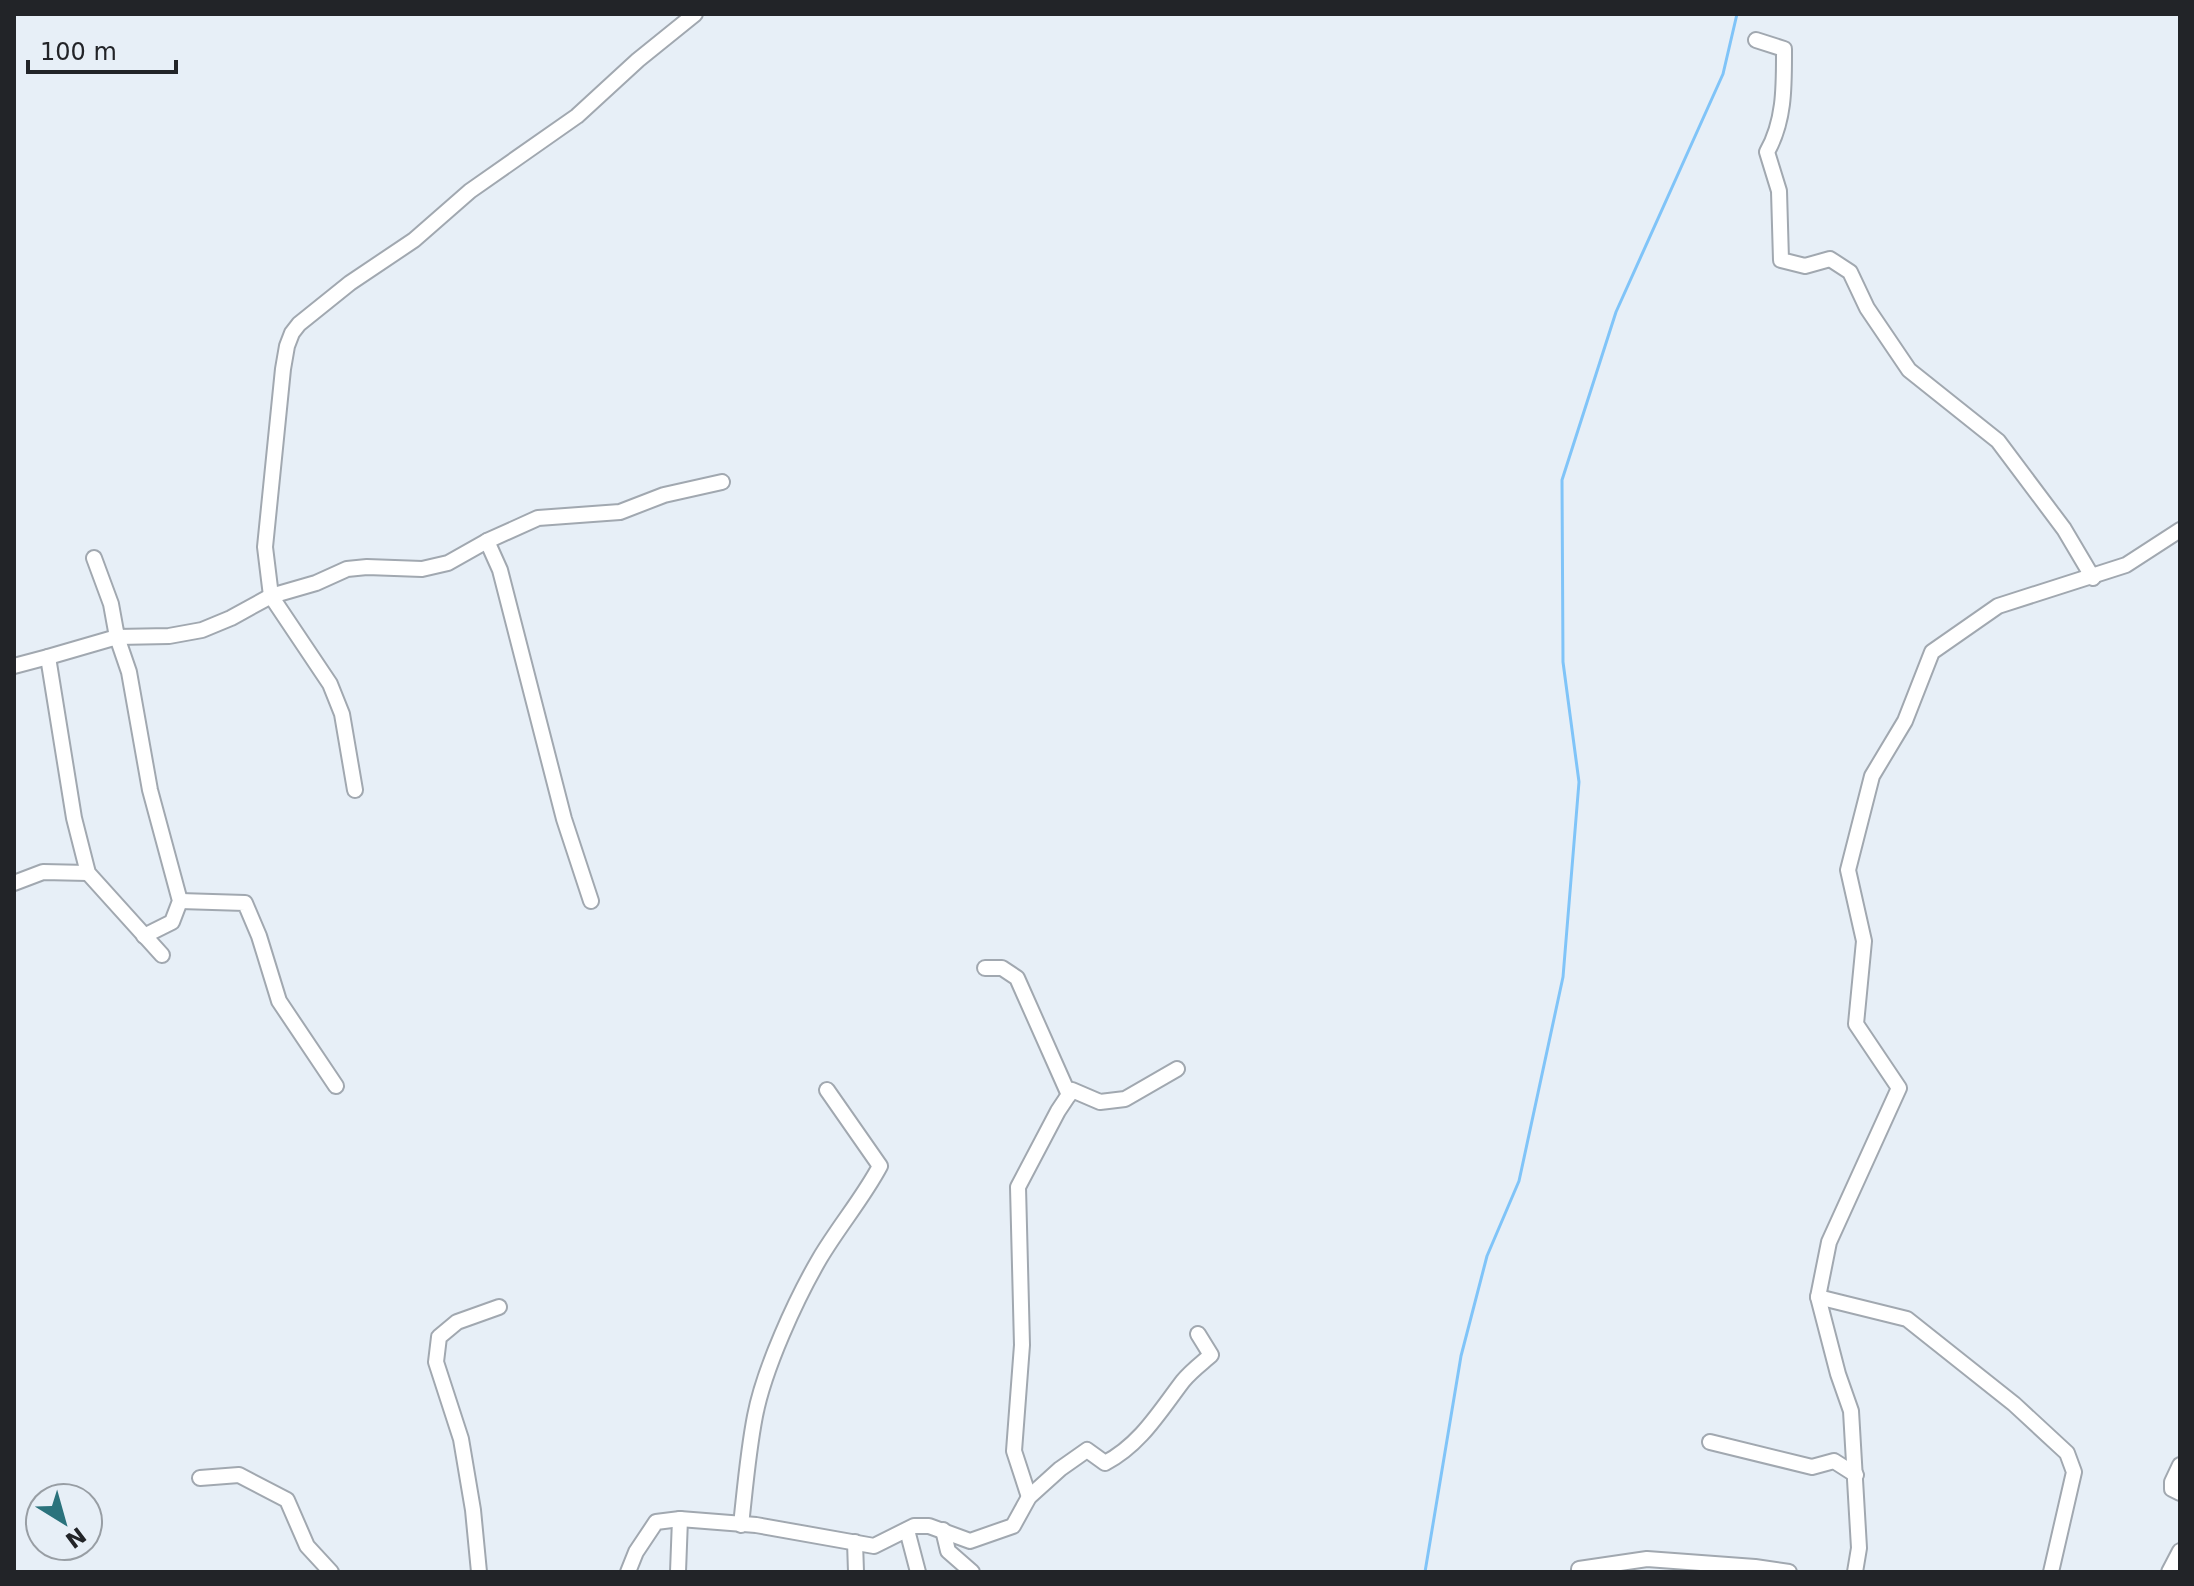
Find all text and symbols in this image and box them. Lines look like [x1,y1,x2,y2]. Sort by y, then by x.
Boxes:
scale bar [28,24,176,74]
text: 100 m [40,38,117,66]
north arrow [24,1482,104,1562]
text: N [61,1522,91,1553]

